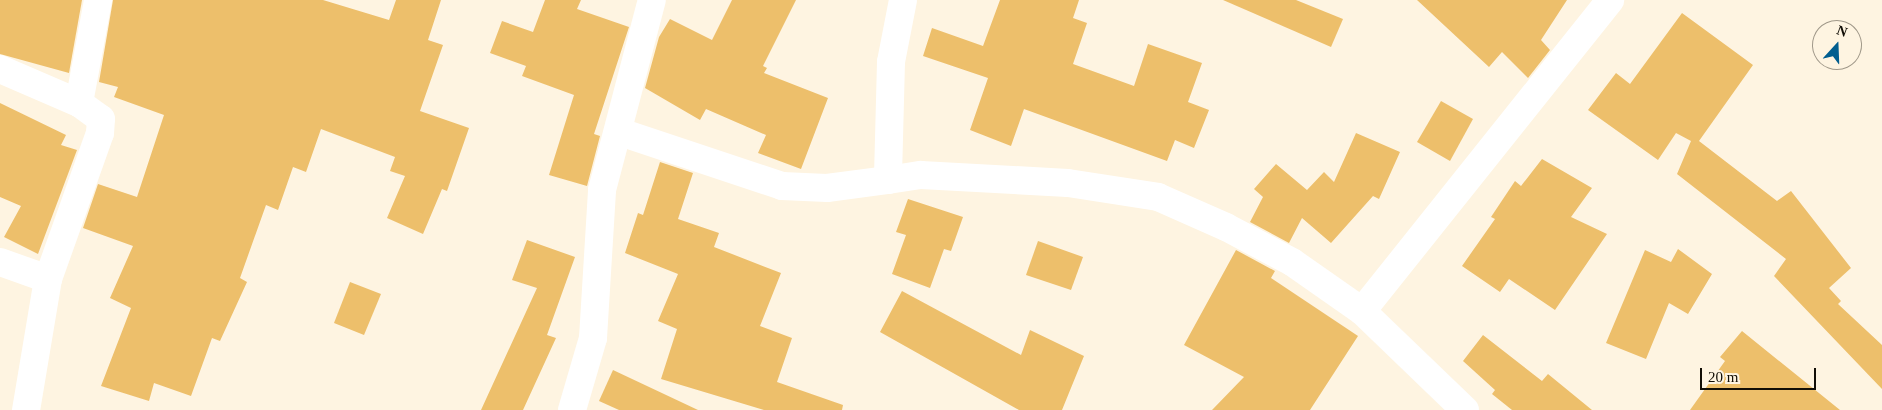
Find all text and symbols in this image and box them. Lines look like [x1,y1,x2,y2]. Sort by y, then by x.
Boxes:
north arrow [1812,20,1862,70]
text: N [1835,23,1849,40]
scale bar [1702,358,1818,390]
text: 20 m [1708,369,1738,385]

